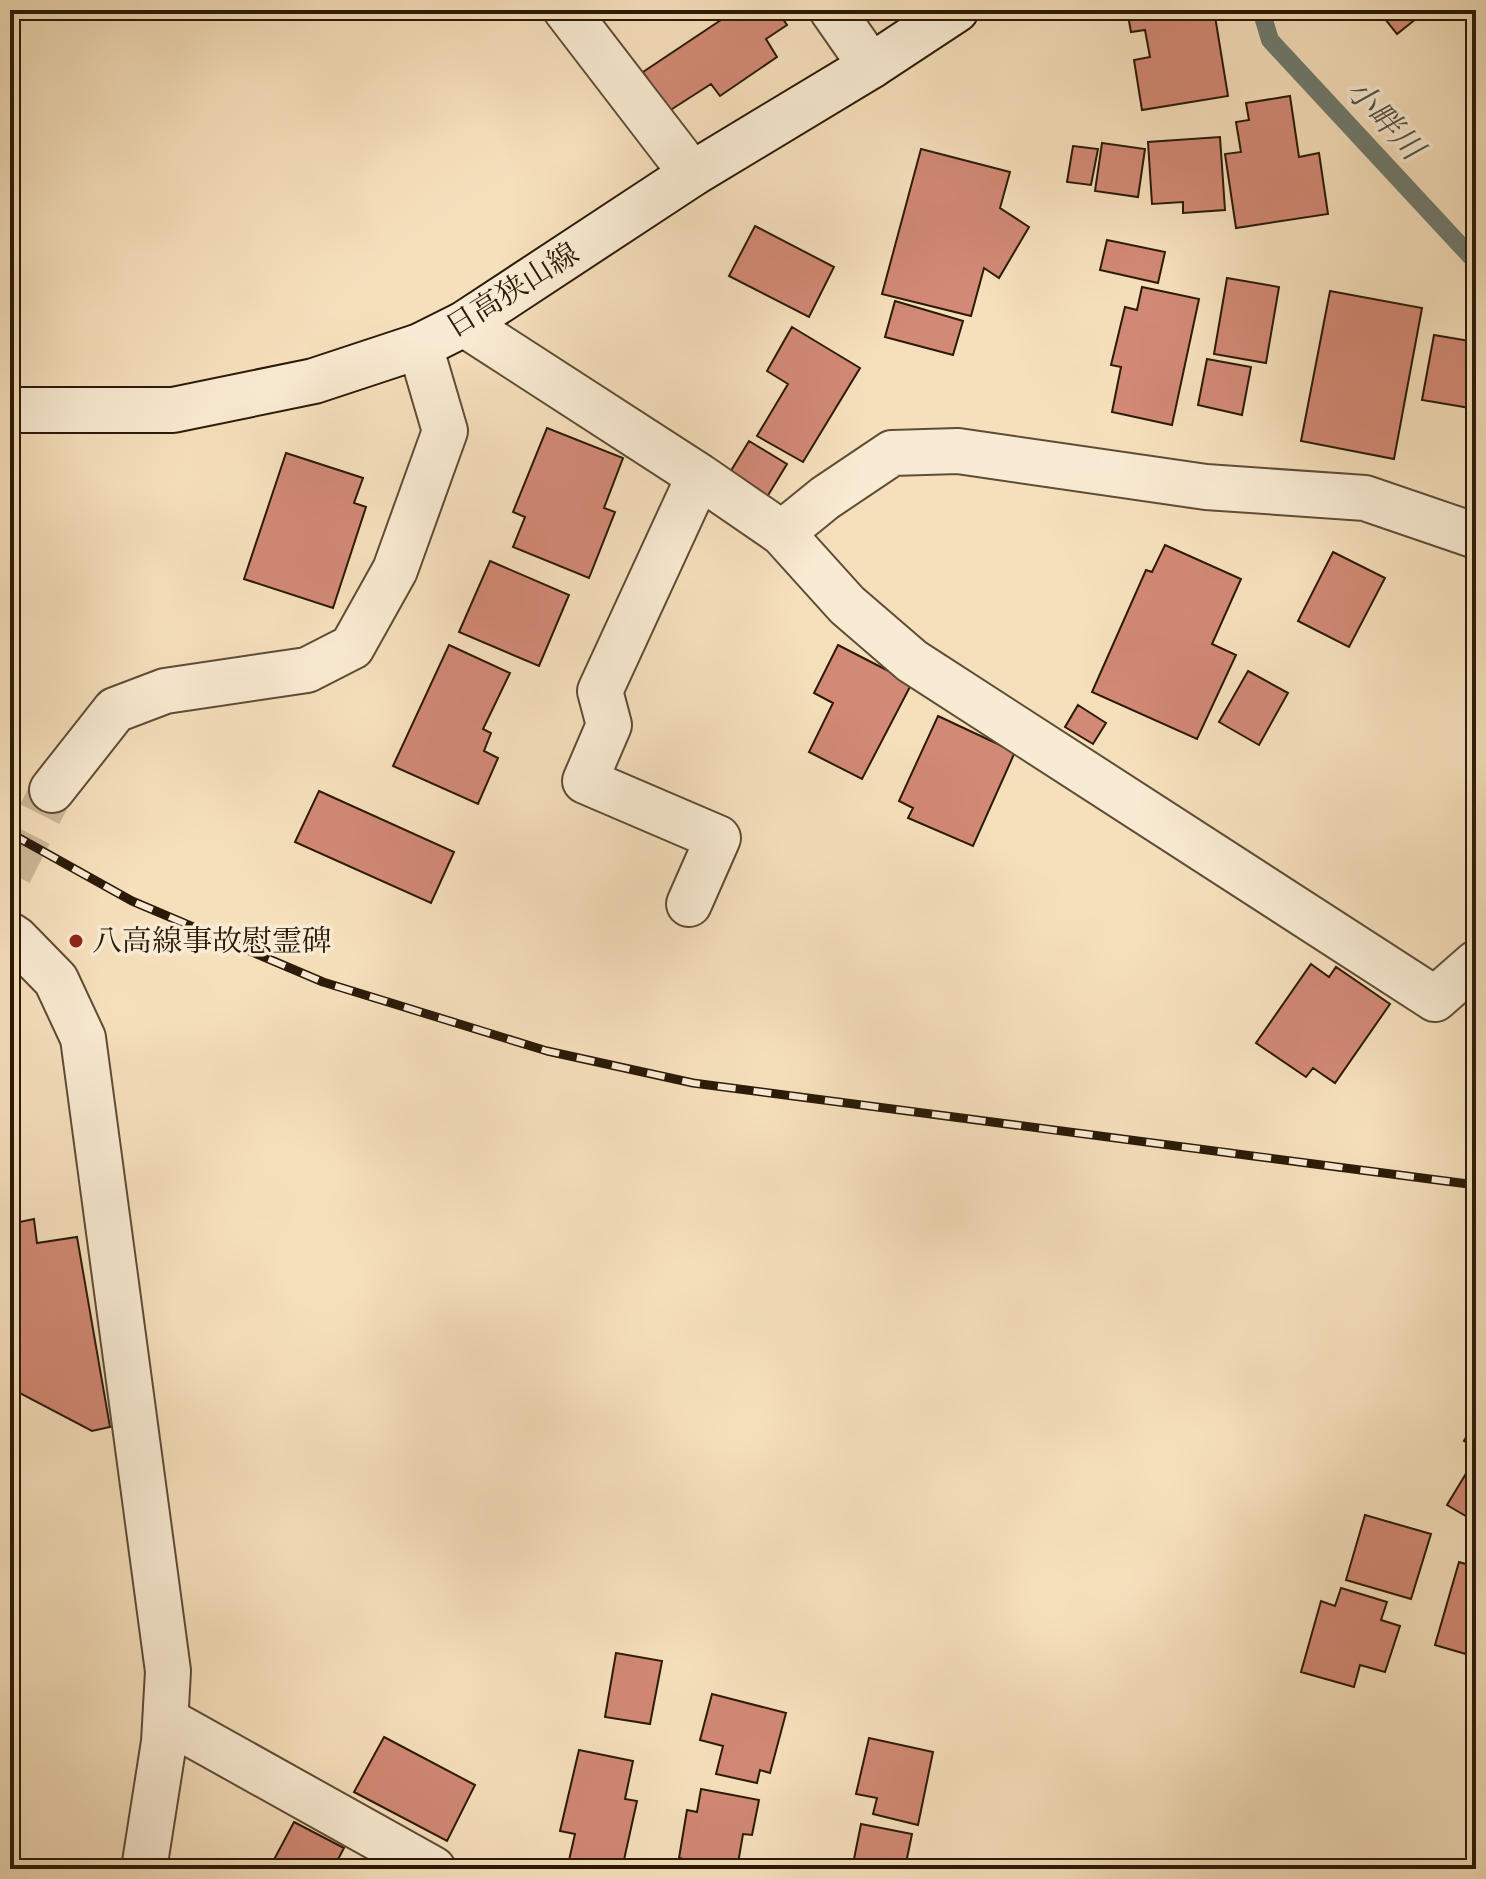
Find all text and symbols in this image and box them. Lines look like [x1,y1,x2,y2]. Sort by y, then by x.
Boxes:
water label: 小畔川 [1333,70,1434,174]
street label: 日高狭山線 [438,234,588,350]
place label: 八高線事故慰霊碑 [92,922,332,965]
marker: 八高線事故慰霊碑 [67,932,85,950]

